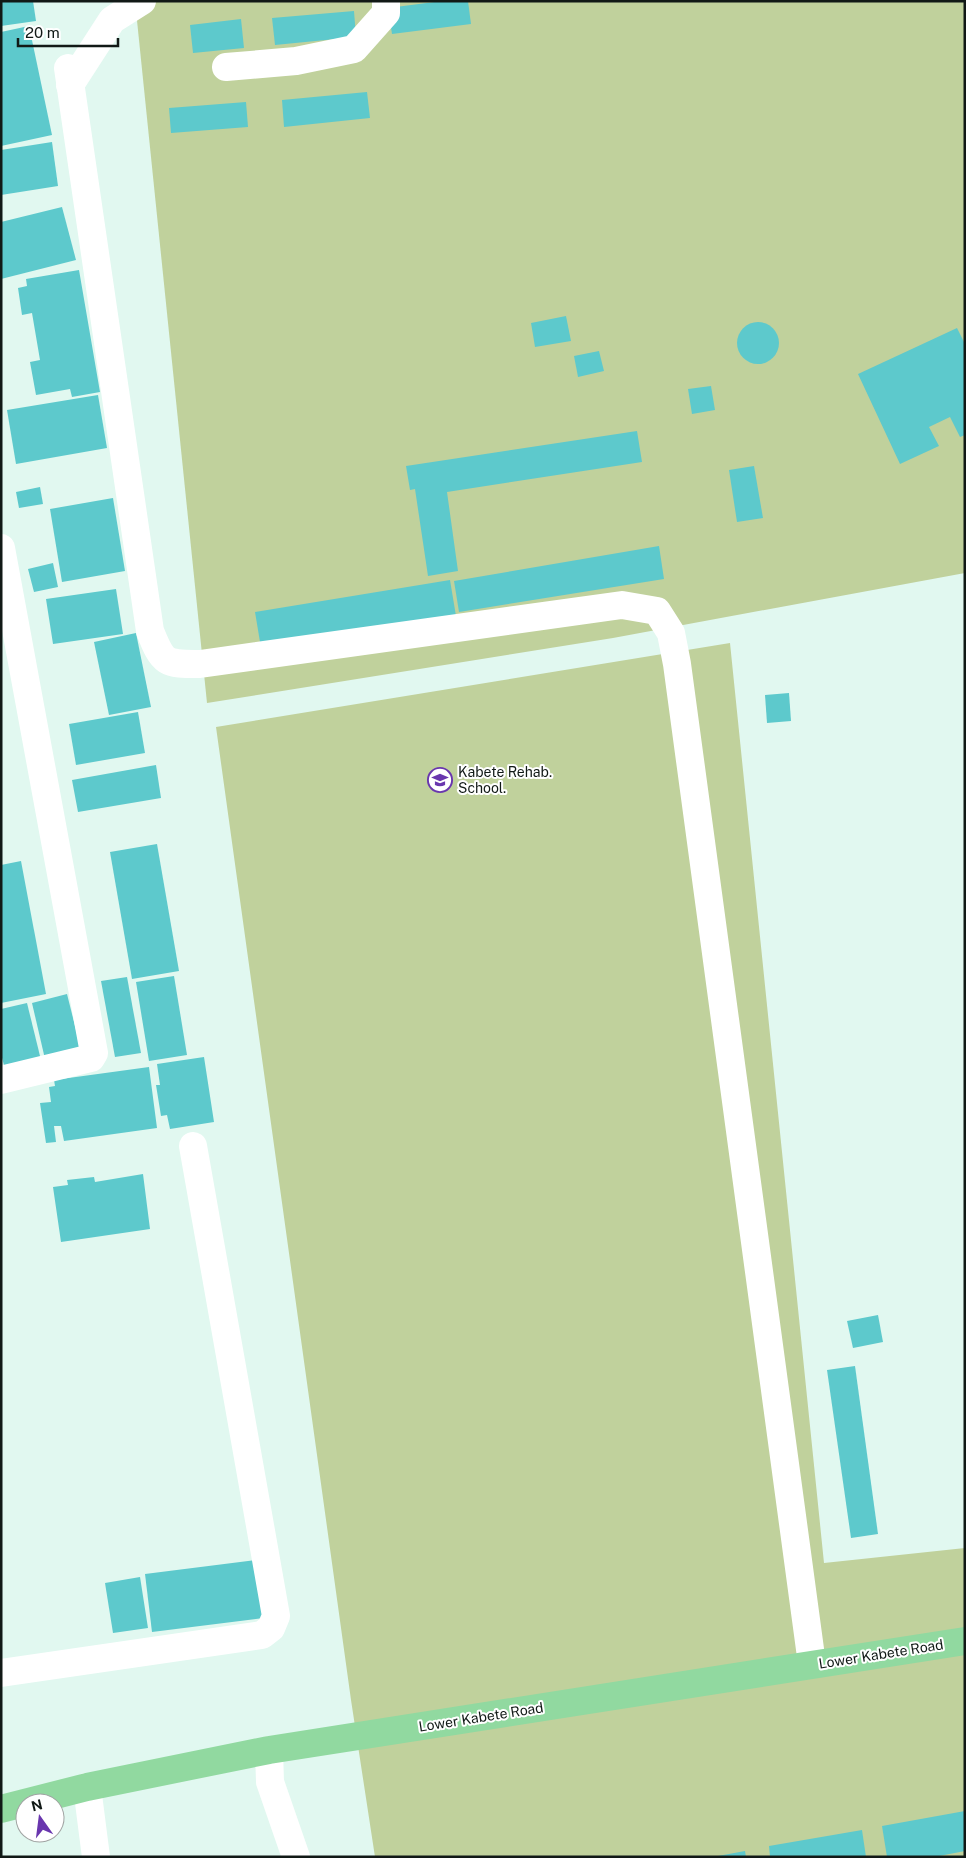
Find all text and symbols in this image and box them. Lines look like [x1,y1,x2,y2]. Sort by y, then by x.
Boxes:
scale bar [18,15,118,47]
text: 20 m [25,24,60,41]
place label: Kabete Rehab. School. [458,764,552,796]
school or university icon: Kabete Rehab. School. [427,767,453,793]
street label: Lower Kabete Road [818,1636,944,1672]
street label: Lower Kabete Road [418,1699,544,1735]
north arrow [15,1793,65,1843]
text: N [30,1796,44,1814]

